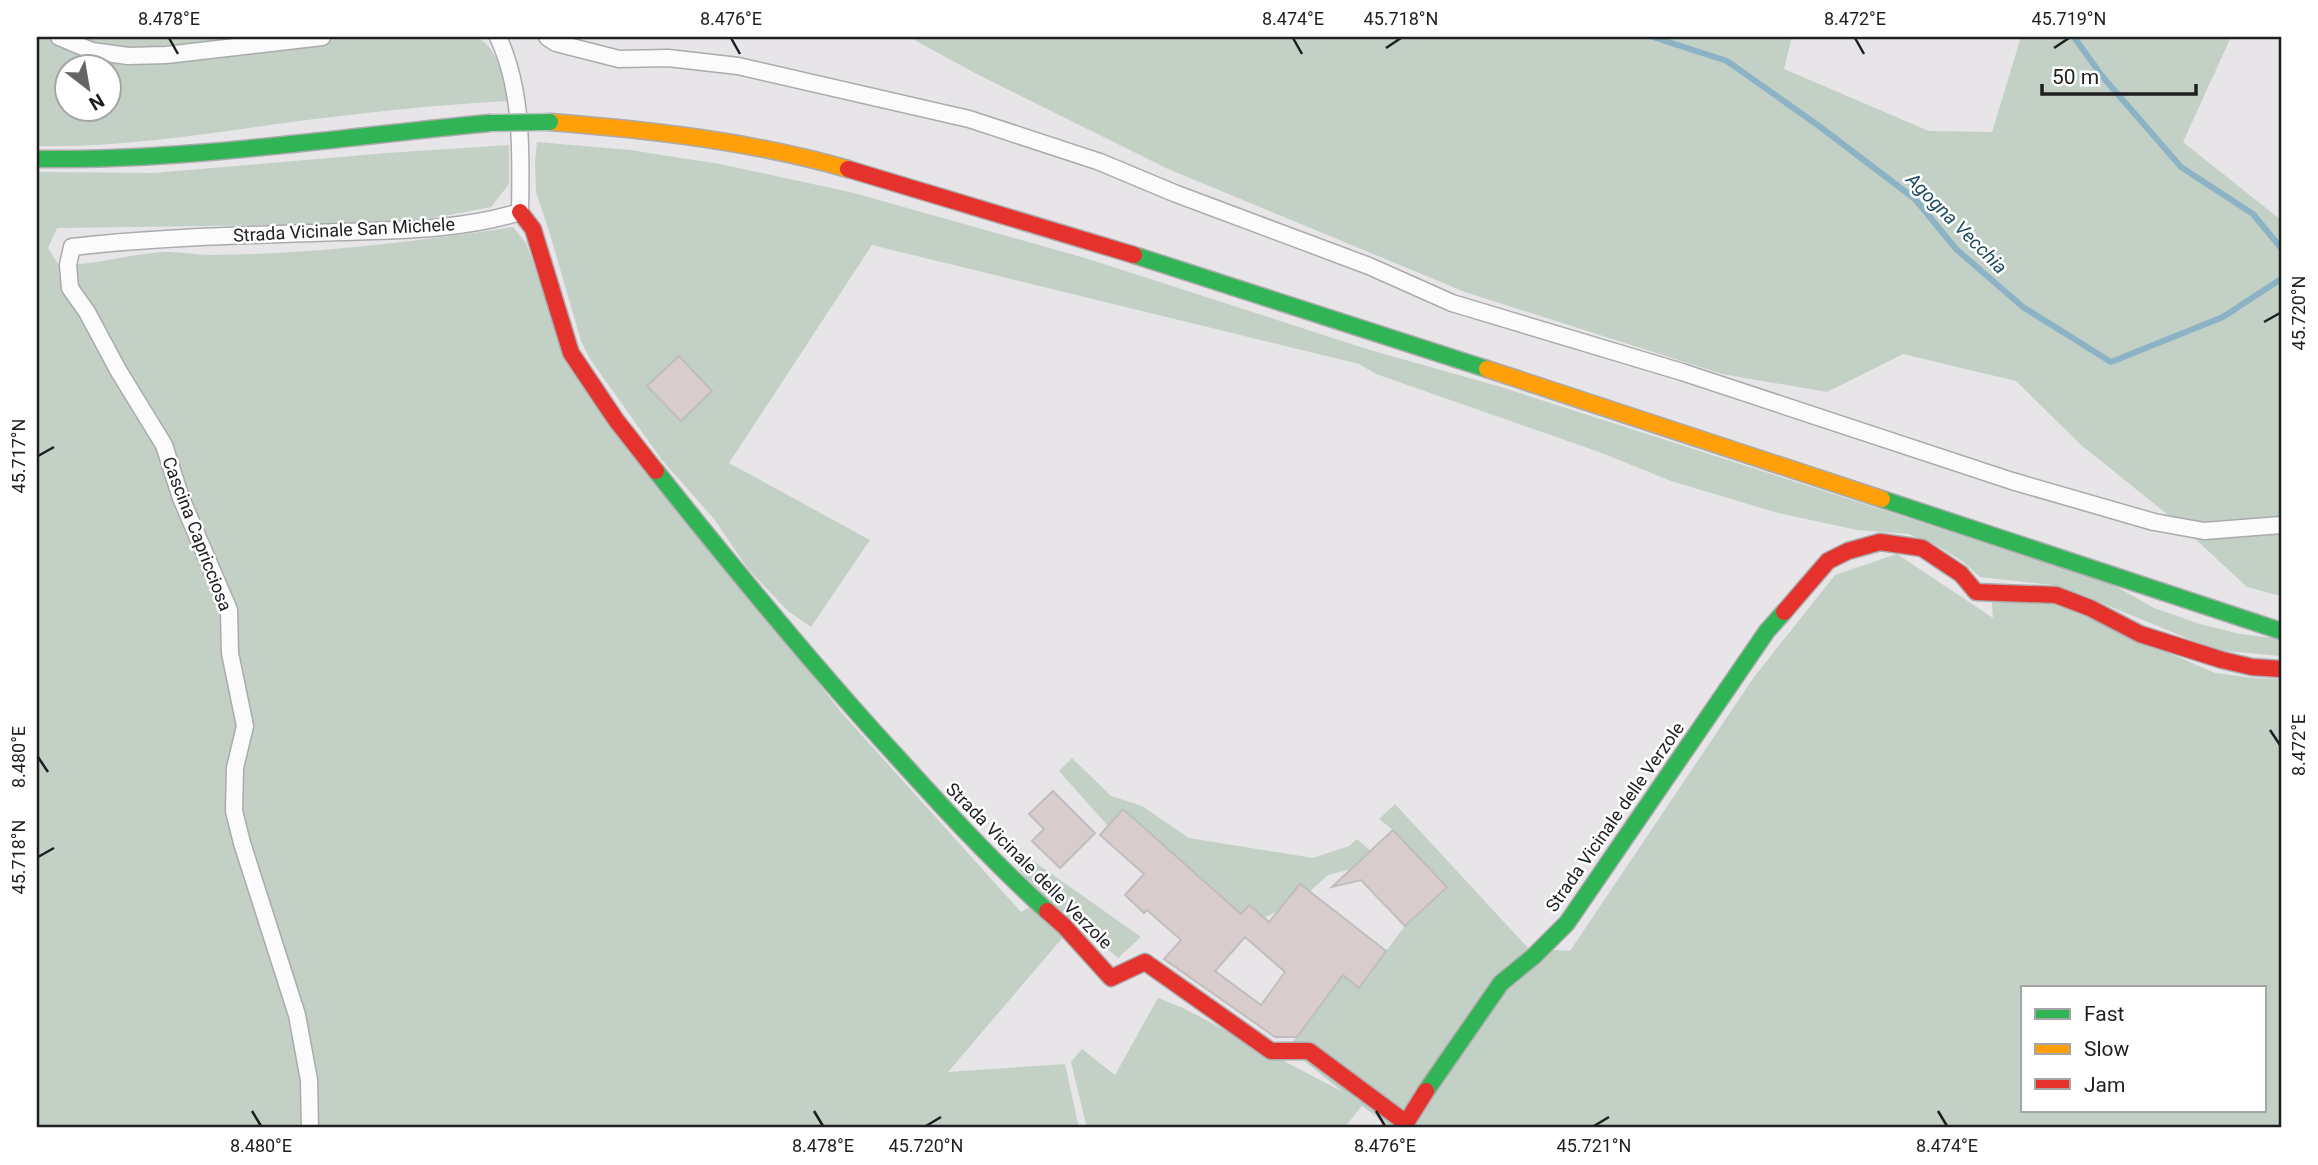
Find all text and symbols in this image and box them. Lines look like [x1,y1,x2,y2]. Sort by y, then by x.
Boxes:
text: 8.478°E [138,8,200,29]
text: 8.476°E [700,8,762,29]
text: 8.474°E [1262,8,1324,29]
text: 45.718°N [1364,8,1438,29]
text: 8.472°E [1824,8,1886,29]
text: 45.719°N [2032,8,2106,29]
north arrow [52,52,122,122]
scale bar [2042,52,2196,96]
text: 50 m [2052,65,2099,89]
text: N [85,89,108,115]
water label: Agogna Vecchia [1901,167,2012,279]
street label: Strada Vicinale San Michele [233,213,455,246]
text: 45.720°N [2288,276,2309,350]
text: 45.717°N [8,419,29,493]
street label: Cascina Capricciosa [158,454,237,614]
text: 8.472°E [2288,714,2309,776]
street label: Strada Vicinale delle Verzole [1541,718,1688,915]
text: 8.480°E [8,726,29,788]
street label: Strada Vicinale delle Verzole [942,778,1117,953]
text: 45.718°N [8,820,29,894]
legend [2021,986,2266,1112]
text: Fast [2084,1002,2125,1026]
text: Slow [2084,1037,2130,1061]
text: Jam [2084,1073,2125,1097]
text: 8.480°E [230,1135,292,1156]
text: 8.478°E [792,1135,854,1156]
text: 45.720°N [889,1135,963,1156]
text: 8.476°E [1354,1135,1416,1156]
text: 45.721°N [1557,1135,1631,1156]
text: 8.474°E [1916,1135,1978,1156]

